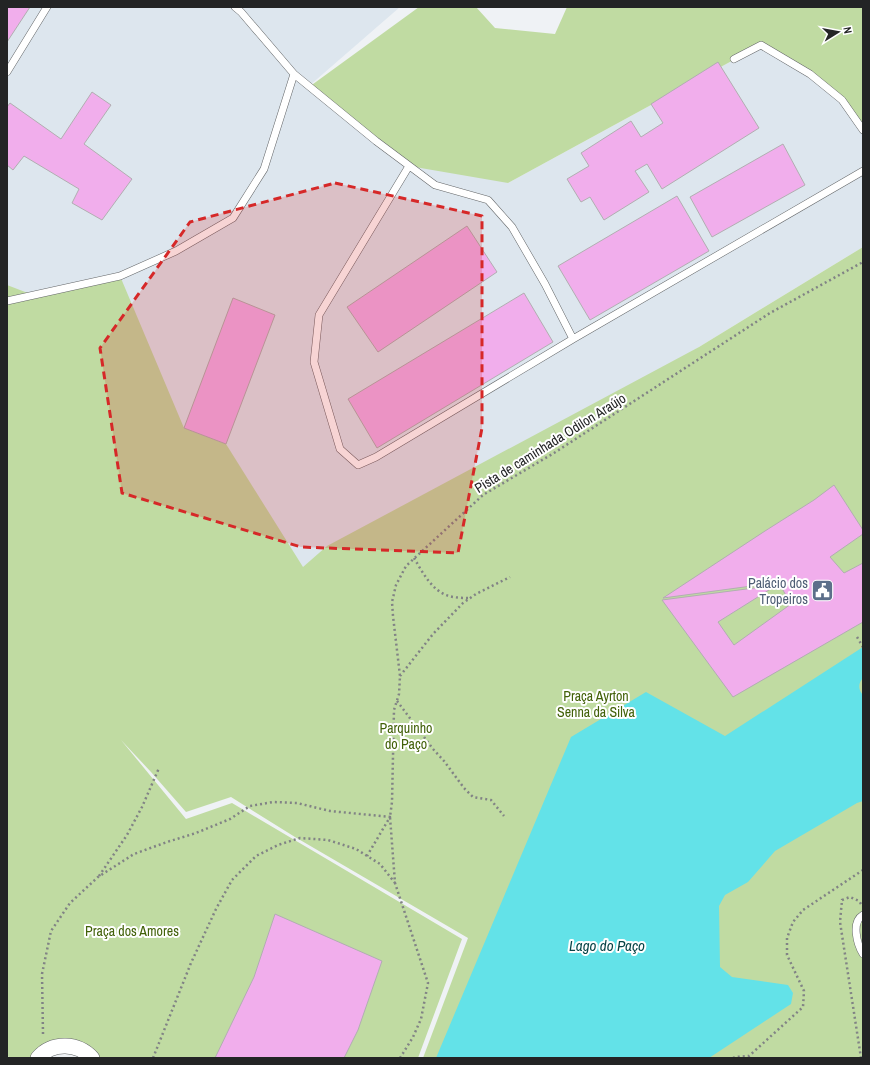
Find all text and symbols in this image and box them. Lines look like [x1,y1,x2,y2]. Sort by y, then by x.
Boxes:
north arrow [818,12,858,52]
text: N [840,26,855,35]
street label: Pista de caminhada Odilon Araújo [471,389,629,497]
place label: Palácio dos Tropeiros [748,574,808,608]
public building icon: Palácio dos Tropeiros [810,578,836,604]
park label: Praça Ayrton Senna da Silva [557,687,636,721]
park label: Parquinho do Paço [380,719,432,753]
park label: Praça dos Amores [85,922,179,940]
water label: Lago do Paço [569,935,645,956]

